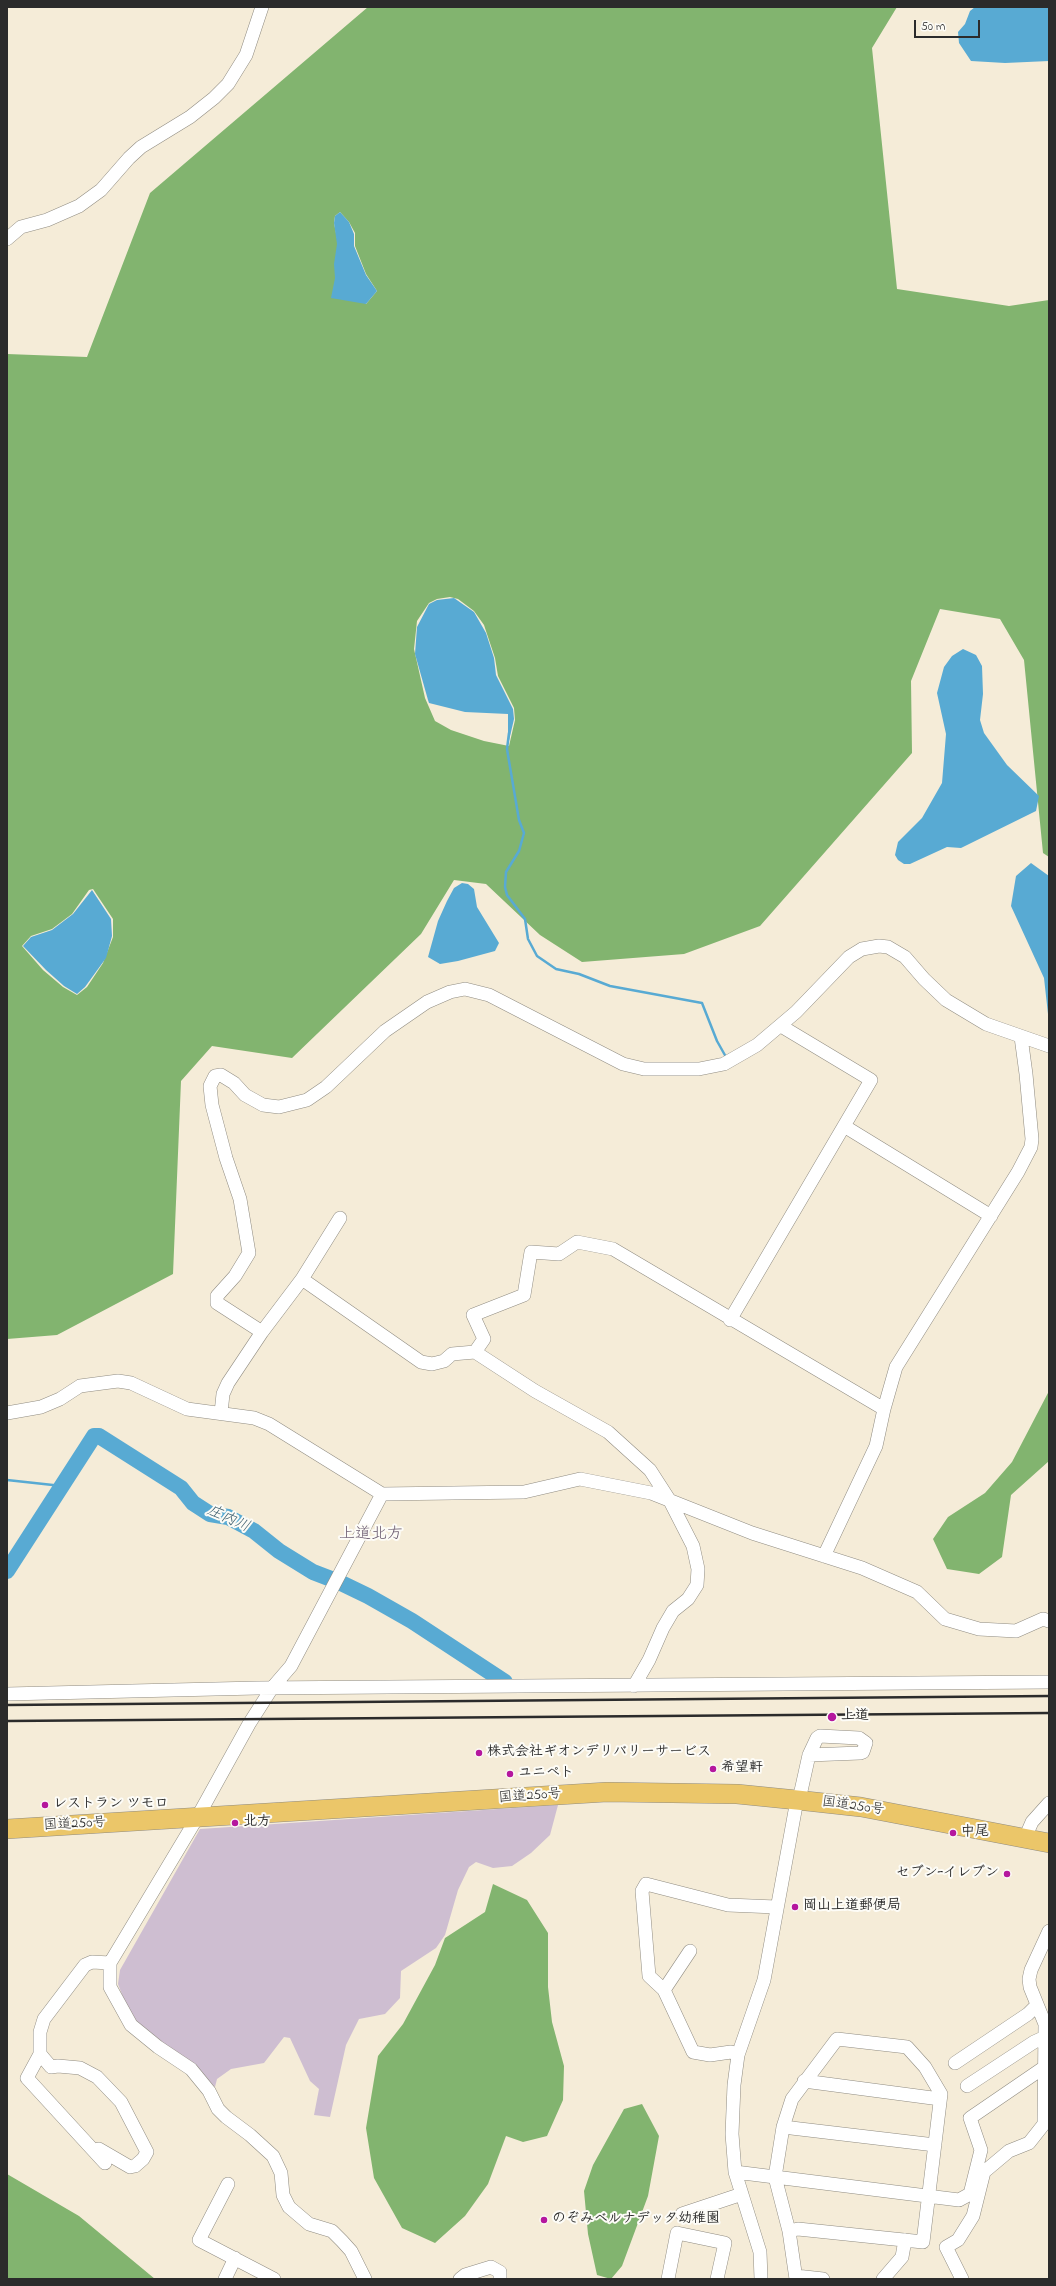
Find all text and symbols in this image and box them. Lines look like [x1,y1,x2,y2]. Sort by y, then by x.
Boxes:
scale bar [916,12,982,38]
text: 50 m [921,18,945,36]
water label: 庄内川 [204,1503,252,1537]
district label: 上道北方 [339,1525,403,1545]
place label: 上道 [841,1709,869,1725]
marker: 上道 [826,1711,838,1723]
place label: 株式会社ギオンデリバリーサービス [487,1745,711,1761]
marker: 株式会社ギオンデリバリーサービス [474,1748,484,1758]
place label: 希望軒 [721,1761,763,1777]
marker: 希望軒 [708,1764,718,1774]
place label: ユニペト [518,1766,574,1782]
marker: ユニペト [505,1769,515,1779]
street label: 国道250号 [498,1786,562,1808]
street label: 国道250号 [821,1794,885,1820]
place label: レストラン ツモロ [53,1797,168,1813]
marker: レストラン ツモロ [40,1800,50,1810]
street label: 国道250号 [43,1815,107,1835]
place label: 北方 [243,1815,271,1831]
marker: 北方 [230,1818,240,1828]
place label: 中尾 [961,1825,989,1841]
marker: 中尾 [948,1828,958,1838]
place label: セブン-イレブン [896,1866,999,1882]
marker: セブン-イレブン [1002,1869,1012,1879]
place label: 岡山上道郵便局 [803,1899,901,1915]
marker: 岡山上道郵便局 [790,1902,800,1912]
place label: のぞみベルナデッタ幼稚園 [552,2212,720,2228]
marker: のぞみベルナデッタ幼稚園 [539,2215,549,2225]

